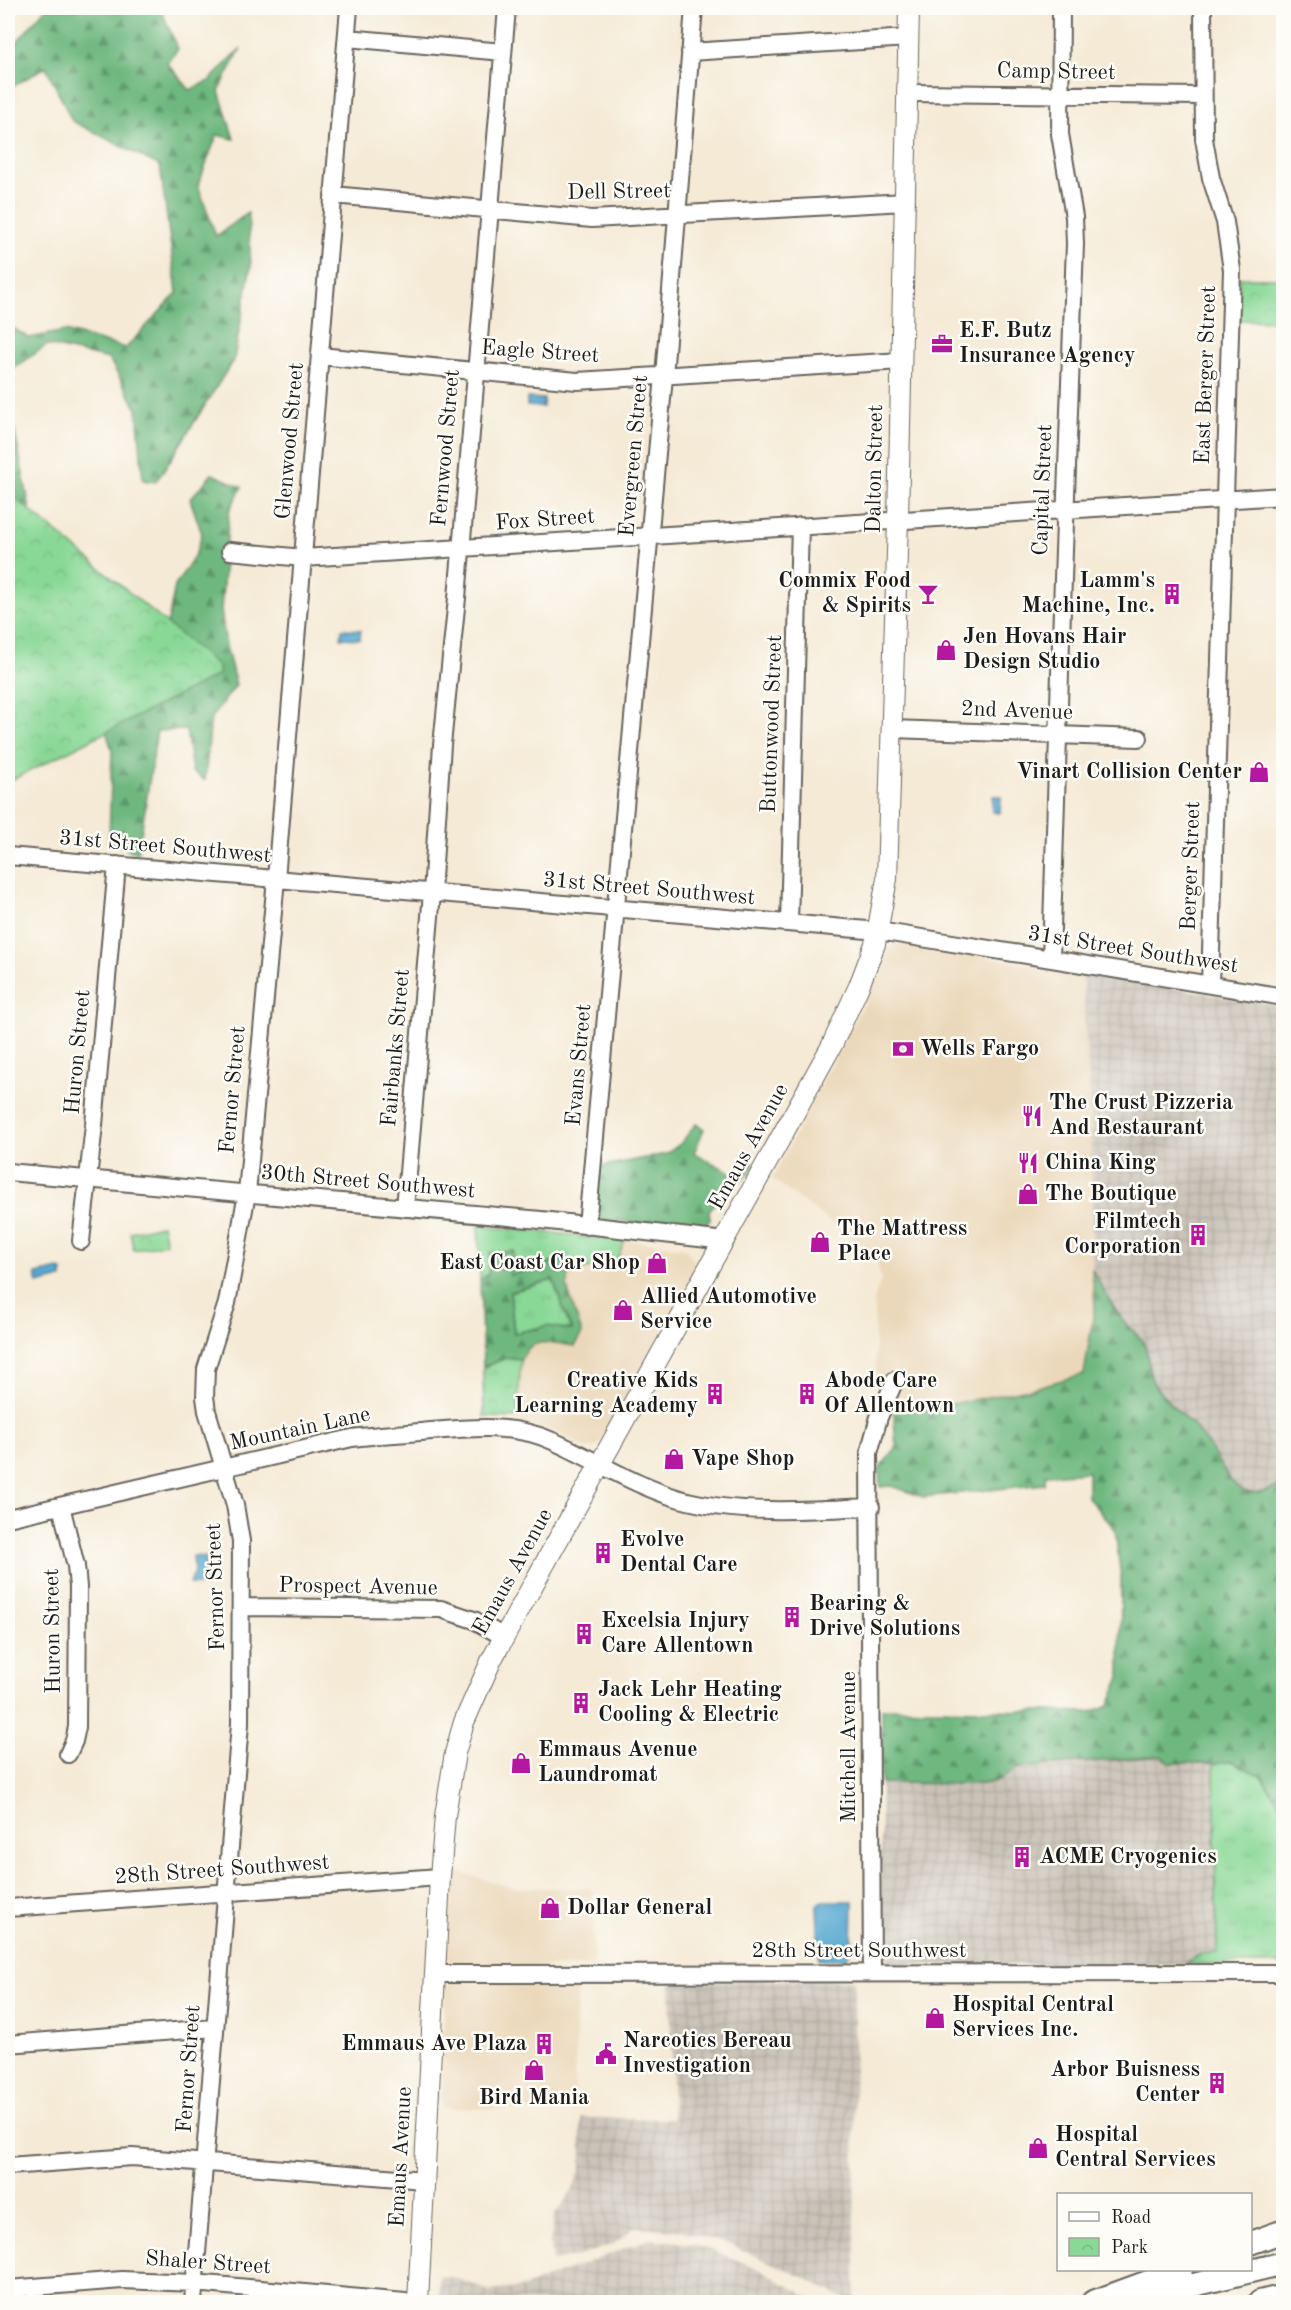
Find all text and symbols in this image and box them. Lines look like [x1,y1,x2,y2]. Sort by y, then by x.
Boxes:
street label: Camp Street [996,60,1116,84]
street label: Dell Street [567,180,671,204]
street label: East Berger Street [1192,285,1220,465]
place label: E.F. Butz Insurance Agency [959,320,1136,367]
office icon: E.F. Butz Insurance Agency [930,332,954,356]
street label: Eagle Street [480,337,600,367]
street label: Glenwood Street [272,362,308,520]
street label: Fernwood Street [428,368,464,528]
street label: Evergreen Street [616,374,652,538]
street label: Dalton Street [863,404,887,534]
street label: Capital Street [1030,424,1056,556]
street label: Fox Street [495,506,595,534]
place label: Commix Food & Spirits [778,570,911,617]
place label: Lamm's Machine, Inc. [1022,570,1155,617]
bar icon: Commix Food & Spirits [916,582,940,606]
building icon: Lamm's Machine, Inc. [1160,582,1184,606]
place label: Jen Hovans Hair Design Studio [963,626,1127,673]
street label: Buttonwood Street [758,634,786,814]
shop icon: Jen Hovans Hair Design Studio [934,638,958,662]
street label: 2nd Avenue [961,698,1073,724]
shop icon: Vinart Collision Center [1247,760,1271,784]
place label: Vinart Collision Center [1017,761,1242,783]
street label: Berger Street [1178,801,1204,931]
street label: 31st Street Southwest [58,827,272,867]
street label: 31st Street Southwest [542,869,756,909]
street label: 31st Street Southwest [1026,922,1240,978]
street label: Fairbanks Street [378,968,414,1128]
street label: Huron Street [62,989,94,1115]
street label: Evans Street [563,1003,595,1127]
street label: Fernor Street [216,1025,250,1155]
bank icon: Wells Fargo [891,1037,915,1061]
place label: Wells Fargo [920,1038,1039,1060]
street label: Emaus Avenue [705,1080,793,1214]
place label: The Crust Pizzeria And Restaurant [1049,1092,1233,1139]
restaurant icon: The Crust Pizzeria And Restaurant [1020,1104,1044,1128]
restaurant icon: China King [1016,1151,1040,1175]
place label: China King [1045,1152,1156,1174]
street label: 30th Street Southwest [260,1162,476,1202]
shop icon: The Boutique [1016,1182,1040,1206]
place label: The Boutique [1045,1183,1177,1205]
place label: Filmtech Corporation [1064,1211,1181,1258]
place label: The Mattress Place [837,1218,967,1265]
building icon: Filmtech Corporation [1186,1223,1210,1247]
shop icon: The Mattress Place [808,1230,832,1254]
shop icon: East Coast Car Shop [645,1251,669,1275]
place label: East Coast Car Shop [439,1252,640,1274]
place label: Allied Automotive Service [640,1286,817,1333]
shop icon: Allied Automotive Service [611,1298,635,1322]
place label: Creative Kids Learning Academy [514,1370,698,1417]
place label: Abode Care Of Allentown [824,1370,954,1417]
building icon: Creative Kids Learning Academy [703,1382,727,1406]
building icon: Abode Care Of Allentown [795,1382,819,1406]
street label: Mountain Lane [228,1403,372,1455]
shop icon: Vape Shop [662,1447,686,1471]
place label: Vape Shop [691,1448,795,1470]
street label: Emaus Avenue [469,1505,557,1639]
street label: Fernor Street [203,1522,229,1652]
place label: Evolve Dental Care [620,1529,738,1576]
building icon: Evolve Dental Care [591,1541,615,1565]
street label: Huron Street [41,1568,65,1694]
street label: Prospect Avenue [278,1575,438,1599]
place label: Bearing & Drive Solutions [809,1593,960,1640]
building icon: Bearing & Drive Solutions [780,1605,804,1629]
place label: Excelsia Injury Care Allentown [601,1610,754,1657]
building icon: Excelsia Injury Care Allentown [572,1622,596,1646]
street label: Mitchell Avenue [838,1671,860,1823]
place label: Jack Lehr Heating Cooling & Electric [598,1679,782,1726]
building icon: Jack Lehr Heating Cooling & Electric [569,1691,593,1715]
place label: Emmaus Avenue Laundromat [538,1739,698,1786]
shop icon: Emmaus Avenue Laundromat [509,1751,533,1775]
building icon: ACME Cryogenics [1010,1845,1034,1869]
place label: ACME Cryogenics [1039,1846,1217,1868]
street label: 28th Street Southwest [114,1852,330,1888]
shop icon: Dollar General [538,1896,562,1920]
place label: Dollar General [567,1897,712,1919]
street label: 28th Street Southwest [751,1940,967,1962]
place label: Hospital Central Services Inc. [952,1994,1114,2041]
street label: Fernor Street [174,2004,204,2134]
shop icon: Hospital Central Services Inc. [923,2006,947,2030]
place label: Narcotics Bereau Investigation [623,2030,792,2077]
building icon: Emmaus Ave Plaza [532,2032,556,2056]
place label: Emmaus Ave Plaza [341,2033,527,2055]
public building icon: Narcotics Bereau Investigation [594,2042,618,2066]
shop icon: Bird Mania [522,2058,546,2082]
place label: Arbor Buisness Center [1050,2059,1200,2106]
building icon: Arbor Buisness Center [1205,2071,1229,2095]
street label: Emaus Avenue [386,2086,416,2228]
place label: Bird Mania [479,2087,589,2109]
place label: Hospital Central Services [1055,2124,1216,2171]
shop icon: Hospital Central Services [1026,2136,1050,2160]
legend [1057,2193,1252,2271]
text: Road [1111,2209,1151,2227]
text: Park [1111,2239,1148,2257]
street label: Shaler Street [144,2248,272,2278]

